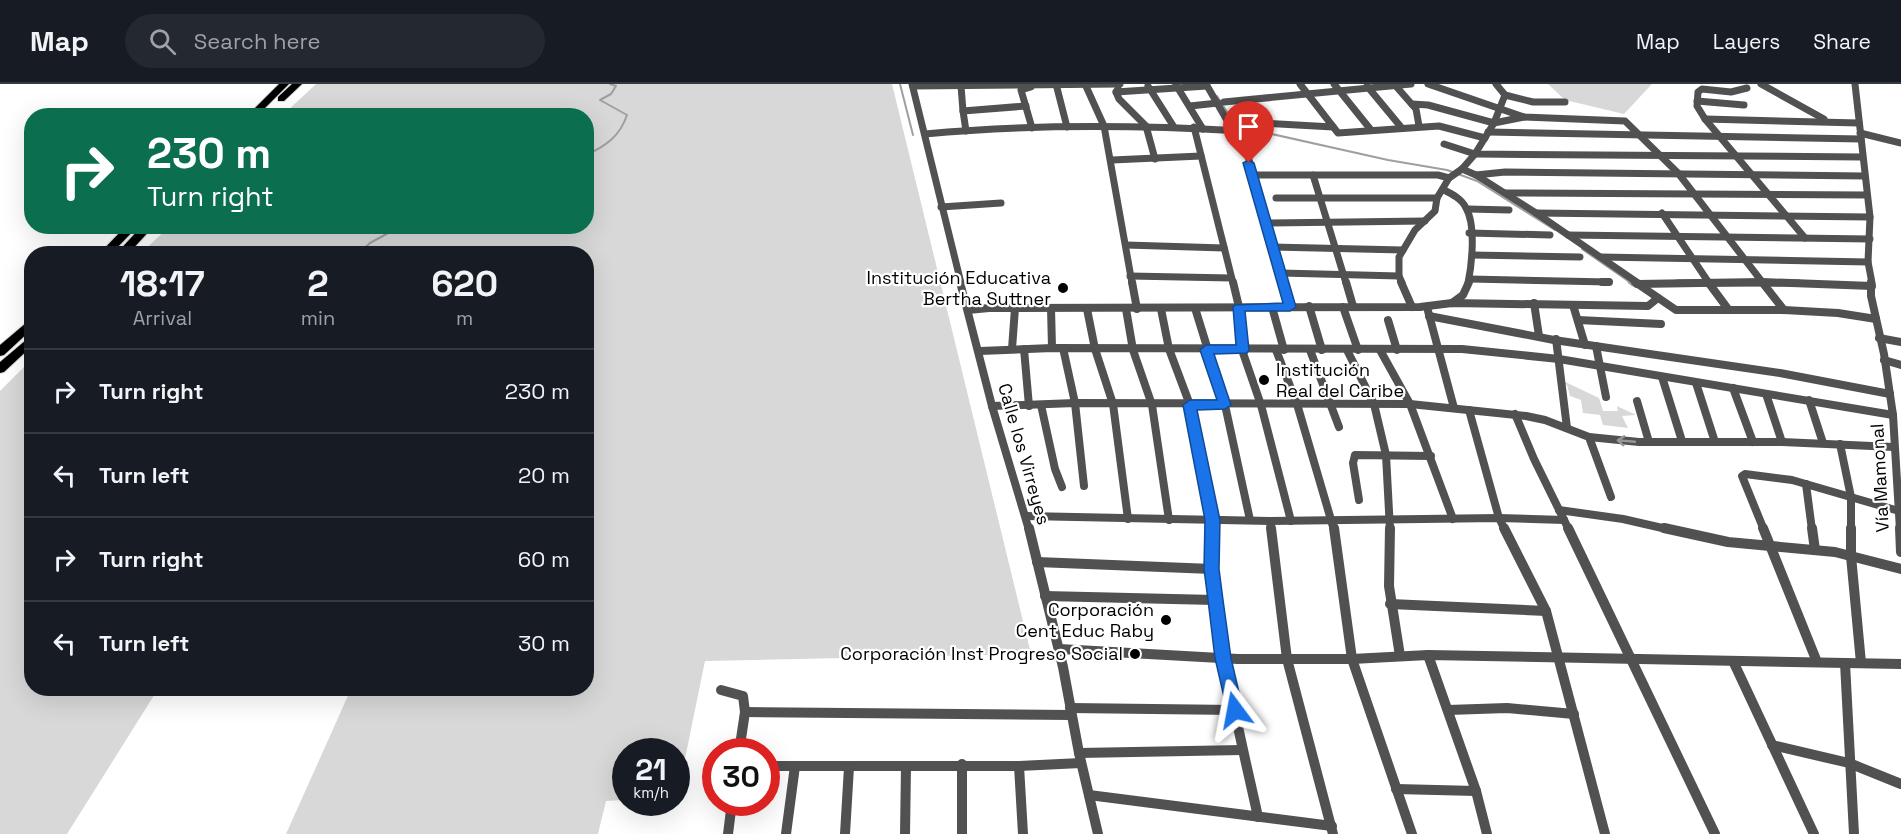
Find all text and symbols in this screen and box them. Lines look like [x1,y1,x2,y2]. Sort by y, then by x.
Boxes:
search box [125,14,545,68]
text: Map [30,23,89,59]
icon: search [146,25,179,58]
text: Search here [194,27,321,55]
text: Map [1636,28,1680,55]
text: Layers [1713,28,1780,55]
text: Share [1813,28,1871,55]
pin [1223,101,1274,163]
icon: arrive [1232,110,1265,143]
text: 230 m [147,127,271,180]
icon: right [48,132,126,210]
text: Turn right [147,179,274,214]
text: 18:17 [120,261,205,307]
text: 2 [307,261,329,307]
text: 620 [431,261,498,307]
place label: Institución Educativa Bertha Suttner [867,266,1051,310]
marker: Institución Educativa Bertha Suttner [1056,281,1070,295]
text: Arrival [133,305,192,331]
text: min [301,305,335,331]
text: m [456,305,473,331]
place label: Institución Real del Caribe [1276,358,1404,402]
marker: Institución Real del Caribe [1257,373,1271,387]
icon: right [48,375,81,408]
text: Turn right [99,377,204,405]
text: 230 m [505,377,570,405]
street label: Calle los Virreyes [993,381,1056,527]
street label: Vía Mamonal [1865,423,1894,533]
one-way arrow [1616,435,1636,446]
icon: left [48,459,81,492]
text: Turn left [99,461,189,489]
text: 20 m [518,461,570,489]
icon: right [48,543,81,576]
text: Turn right [99,545,204,573]
text: 60 m [518,545,570,573]
place label: Corporación Cent Educ Raby [1016,598,1154,642]
marker: Corporación Cent Educ Raby [1159,613,1173,627]
icon: left [48,627,81,660]
text: Turn left [99,629,189,657]
text: 30 m [518,629,570,657]
place label: Corporación Inst Progreso Social [840,642,1123,665]
marker: Corporación Inst Progreso Social [1128,647,1142,661]
position arrow [1203,678,1267,742]
speed limit sign: 30 [702,738,780,816]
text: 21 [635,750,667,789]
text: km/h [633,783,669,802]

